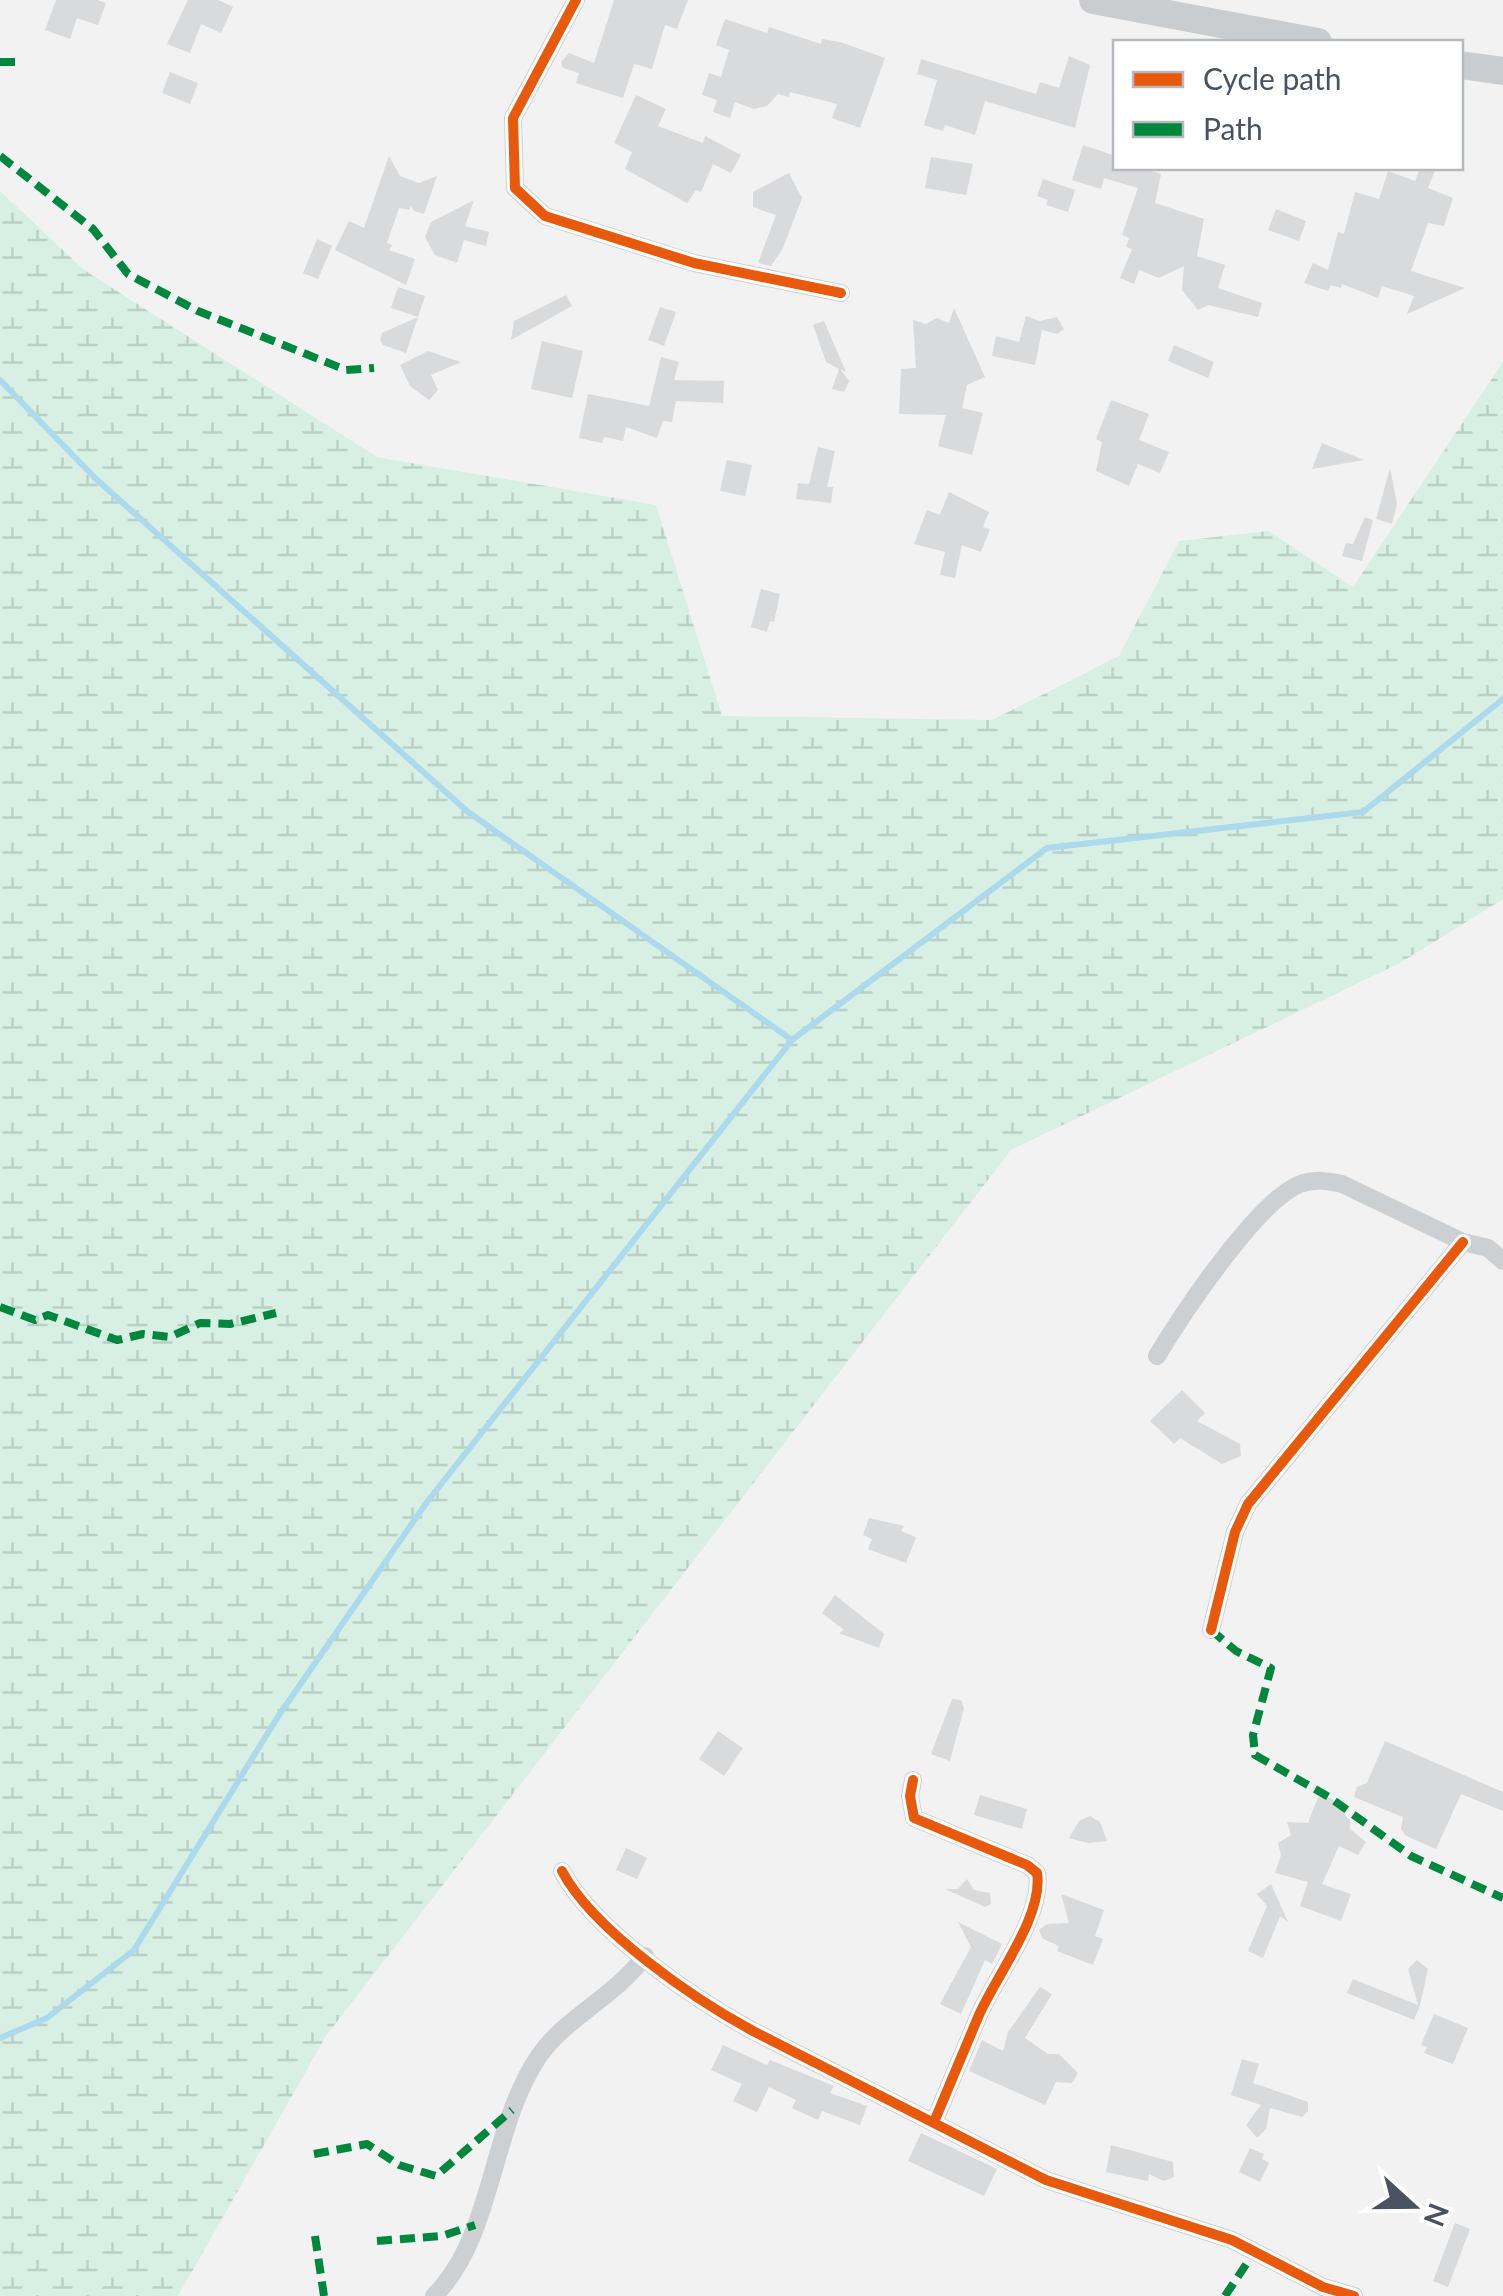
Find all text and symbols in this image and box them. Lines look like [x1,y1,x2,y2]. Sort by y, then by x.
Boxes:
legend [1113,40,1463,170]
text: Cycle path [1203,60,1342,96]
text: Path [1203,110,1263,146]
north arrow [1363,2156,1463,2256]
text: N [1418,2199,1457,2231]

